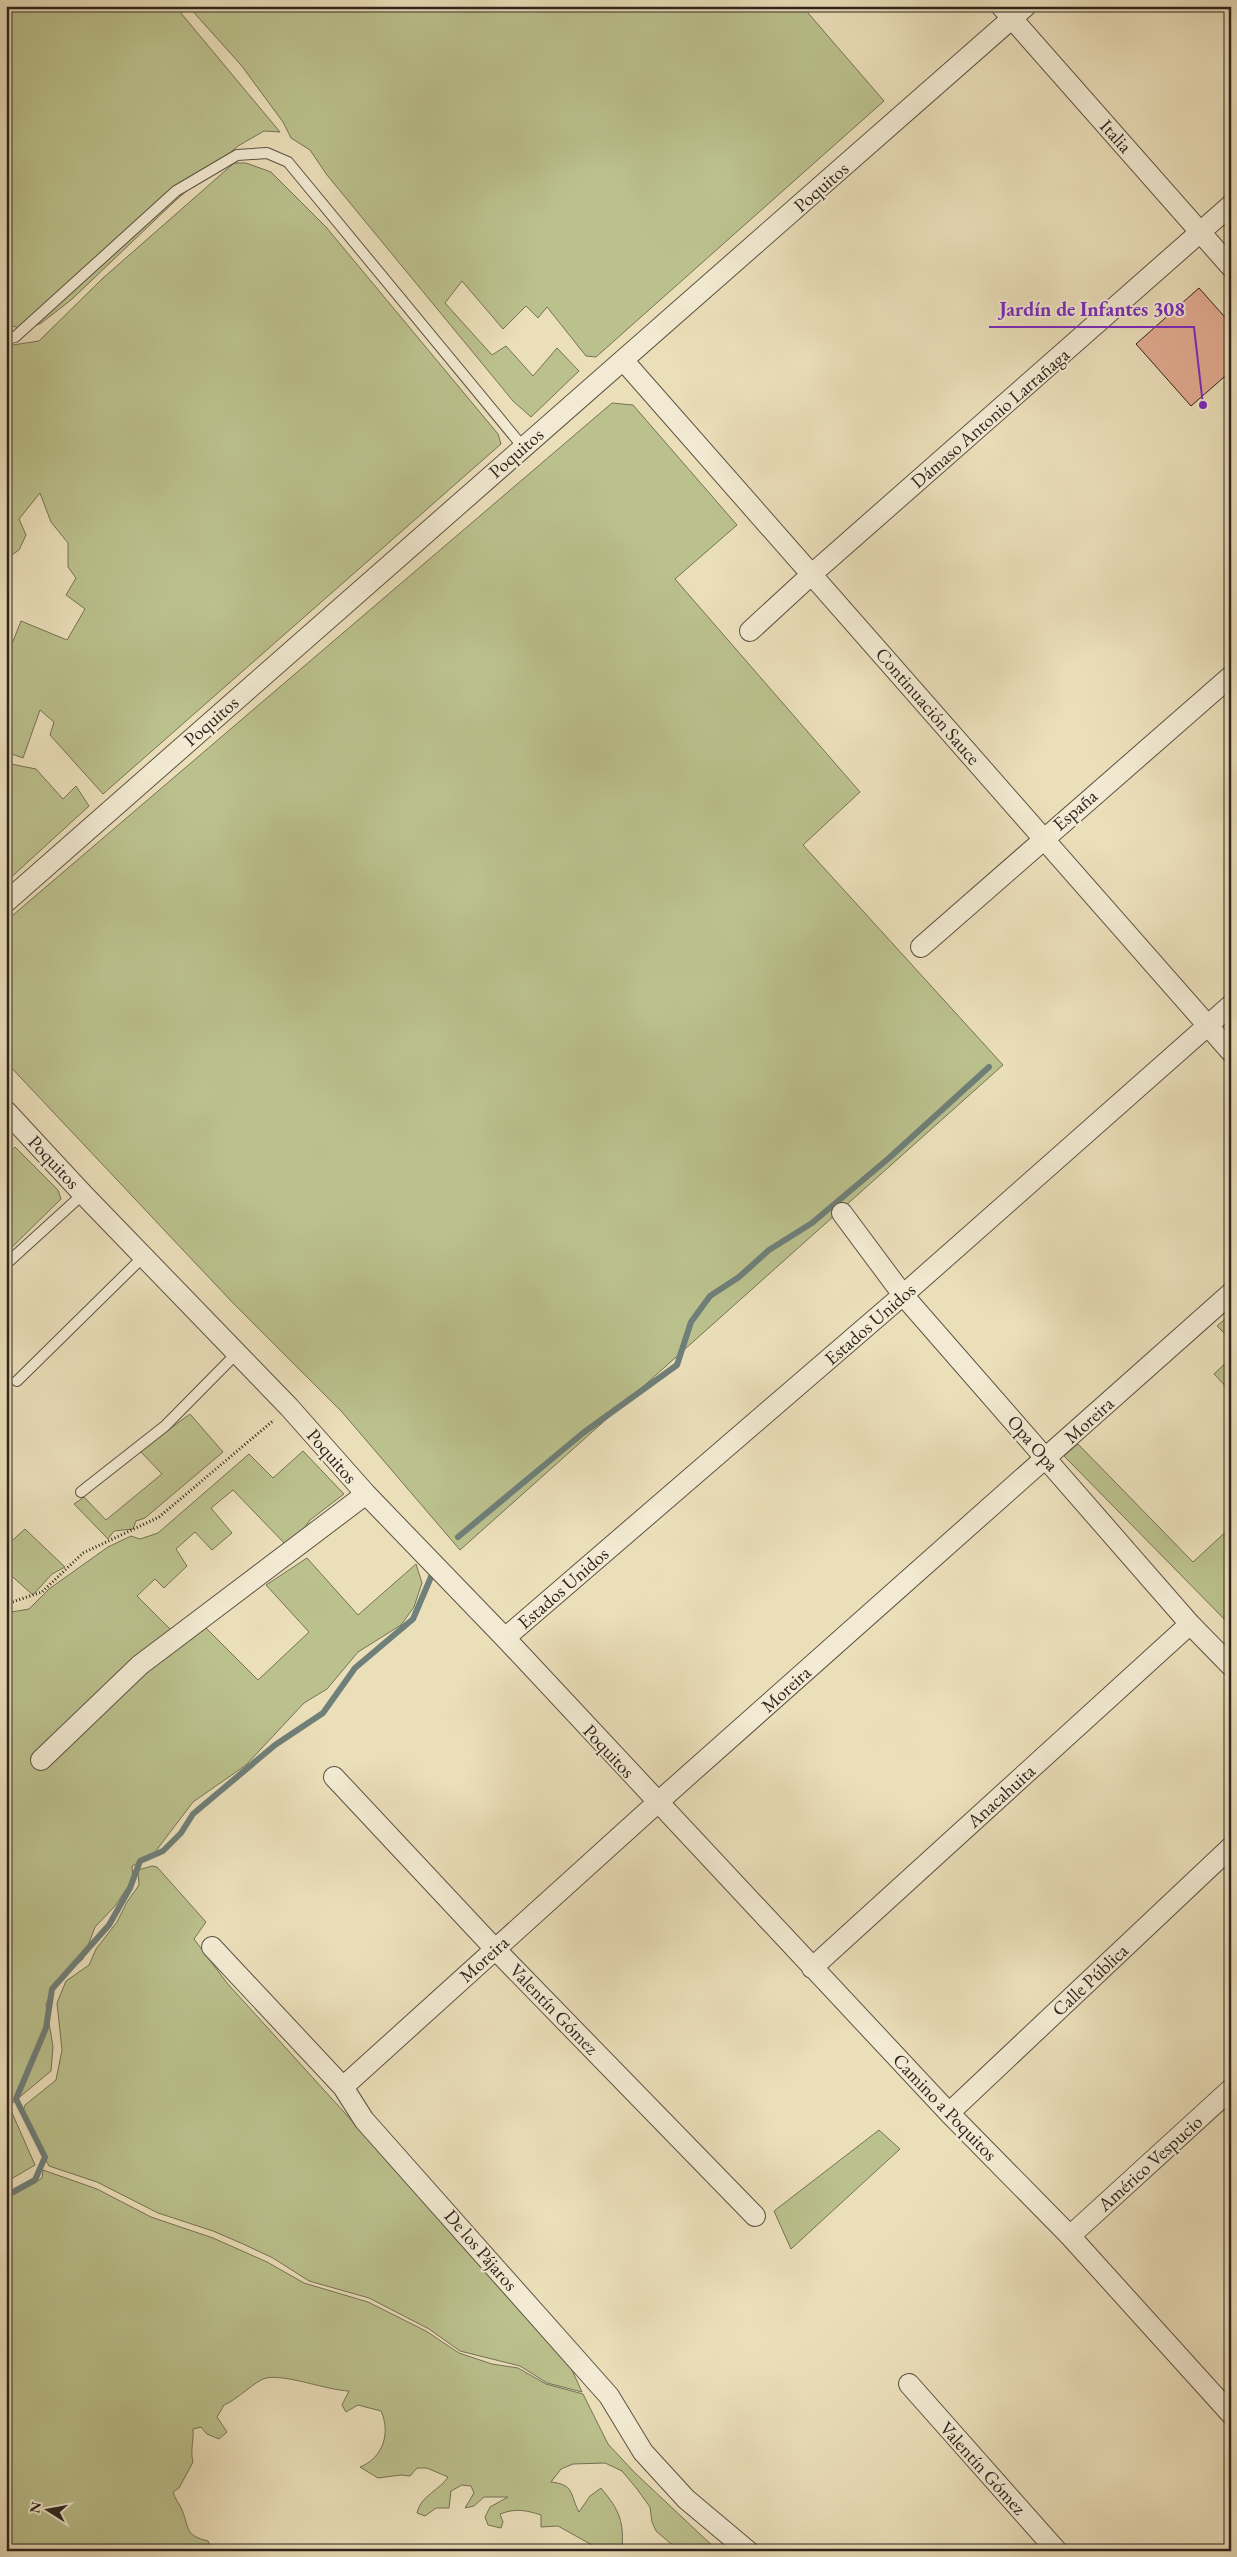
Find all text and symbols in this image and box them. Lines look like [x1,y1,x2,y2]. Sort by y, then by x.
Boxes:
street label: Italia [1094,114,1138,158]
street label: Poquitos [788,156,854,218]
callout: Jardín de Infantes 308 [989,292,1194,327]
text: Jardín de Infantes 308 [997,296,1185,322]
street label: Dámaso Antonio Larrañaga [905,342,1075,494]
street label: Poquitos [483,422,549,484]
street label: Continuación Sauce [870,642,986,770]
street label: Poquitos [178,690,244,752]
street label: España [1047,783,1103,836]
street label: Poquitos [23,1130,85,1194]
street label: Estados Unidos [819,1277,921,1371]
street label: Moreira [1059,1391,1119,1449]
street label: Opa Opa [1002,1410,1065,1477]
street label: Poquitos [301,1423,363,1489]
street label: Estados Unidos [512,1541,614,1635]
street label: Moreira [756,1660,816,1718]
street label: Poquitos [578,1719,640,1783]
street label: Anacahuita [961,1758,1041,1834]
street label: Moreira [454,1930,514,1988]
street label: Calle Pública [1046,1938,1134,2022]
street label: Valentín Gómez [504,1958,604,2061]
street label: Camino a Poquitos [887,2048,1003,2166]
street label: Américo Vespucio [1091,2109,1208,2217]
street label: De los Pájaros [439,2204,523,2296]
street label: Valentín Gómez [934,2416,1032,2521]
north arrow [22,2484,72,2534]
text: N [25,2500,45,2515]

